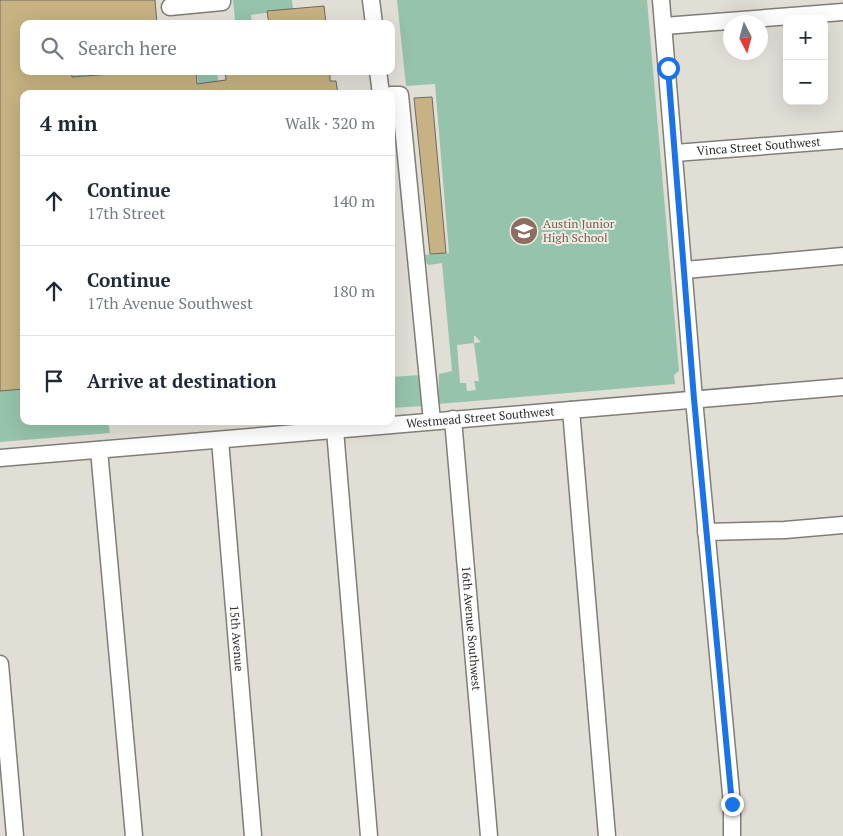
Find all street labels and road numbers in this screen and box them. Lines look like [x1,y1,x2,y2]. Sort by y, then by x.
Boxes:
street label: Vinca Street Southwest [696,134,822,158]
street label: Westmead Street Southwest [405,403,556,431]
street label: 16th Avenue Southwest [459,565,484,692]
street label: 15th Avenue [227,605,247,672]

